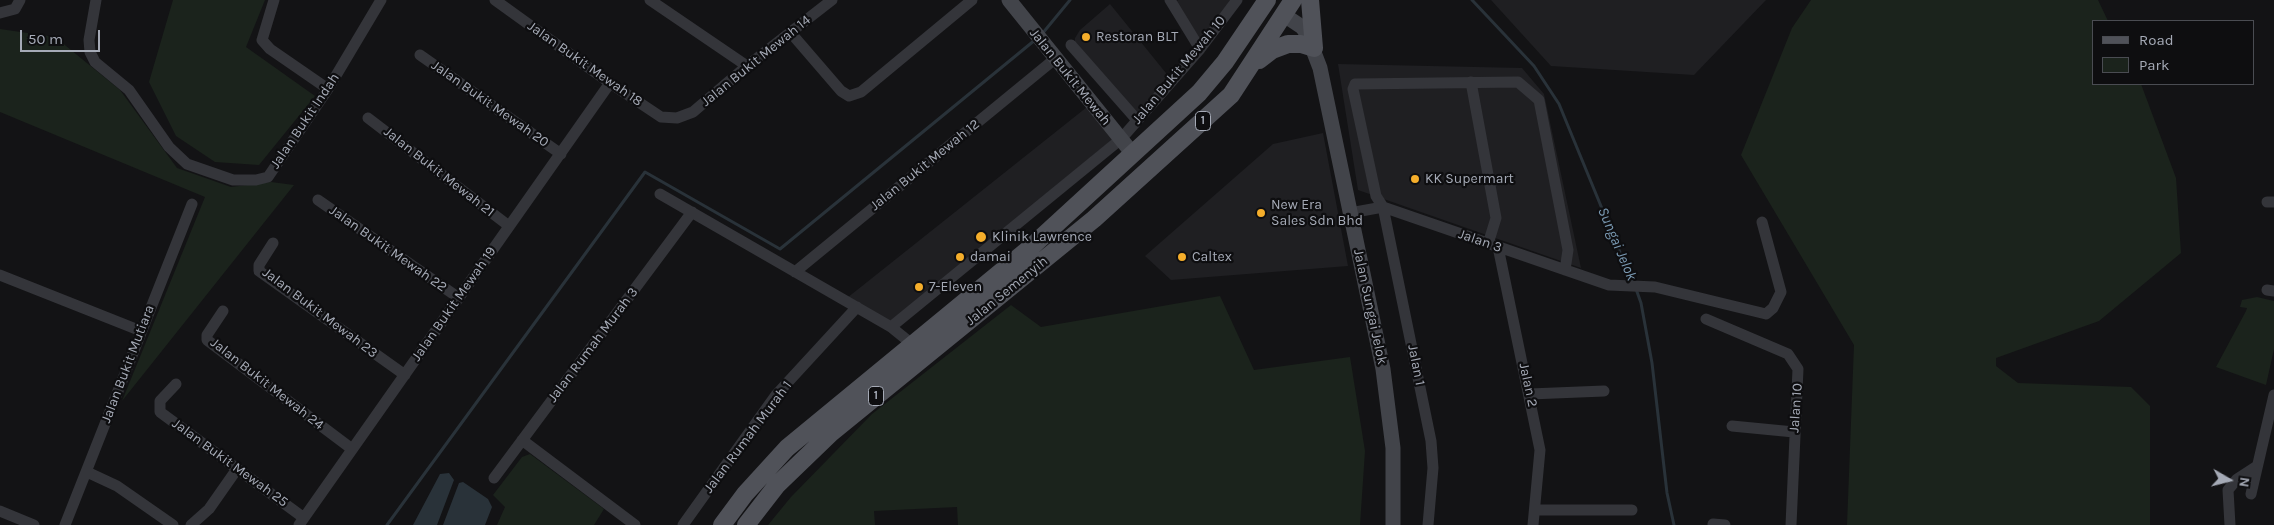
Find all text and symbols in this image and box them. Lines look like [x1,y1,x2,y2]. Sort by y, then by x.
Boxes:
street label: Jalan Bukit Mewah 14 [698,12,814,110]
street label: Jalan Bukit Mewah 10 [1129,12,1229,128]
street label: Jalan Bukit Mewah 18 [524,18,646,110]
scale bar [22,20,102,52]
legend [2092,20,2254,85]
street label: Jalan Bukit Mewah [1026,25,1114,129]
place label: Restoran BLT [1096,29,1178,45]
text: 50 m [28,30,63,48]
marker: Restoran BLT [1080,31,1092,43]
text: Road [2139,31,2174,49]
text: Park [2139,56,2169,74]
street label: Jalan Bukit Mewah 20 [428,57,552,151]
street label: Jalan Bukit Indah [267,70,343,172]
road number: 1 [1196,112,1210,130]
street label: Jalan Bukit Mewah 12 [867,116,983,214]
street label: Jalan Bukit Mewah 21 [380,124,498,220]
place label: KK Supermart [1425,171,1514,187]
marker: KK Supermart [1409,173,1421,185]
place label: New Era Sales Sdn Bhd [1271,197,1363,230]
street label: Jalan Bukit Mewah 22 [326,202,450,296]
water label: Sungai Jelok [1593,205,1641,283]
marker: New Era Sales Sdn Bhd [1255,207,1267,219]
street label: Jalan 3 [1456,226,1504,256]
place label: Klinik Lawrence [992,229,1092,245]
marker: Klinik Lawrence [974,230,988,244]
street label: Jalan Bukit Mewah 19 [408,243,500,365]
street label: Jalan Sungai Jelok [1350,248,1390,366]
place label: damai [970,249,1011,265]
place label: Caltex [1192,249,1232,265]
marker: damai [954,251,966,263]
marker: Caltex [1176,251,1188,263]
street label: Jalan Semenyih [963,253,1051,329]
street label: Jalan Bukit Mewah 23 [259,264,381,362]
place label: 7-Eleven [929,279,982,295]
marker: 7-Eleven [913,281,925,293]
street label: Jalan Rumah Murah 3 [544,284,642,406]
street label: Jalan Bukit Mutiara [98,303,158,425]
street label: Jalan Bukit Mewah 24 [207,335,327,433]
street label: Jalan 1 [1404,343,1428,387]
street label: Jalan 2 [1515,361,1541,409]
street label: Jalan Rumah Murah 1 [700,378,796,496]
street label: Jalan 10 [1786,383,1806,433]
road number: 1 [868,386,884,406]
street label: Jalan Bukit Mewah 25 [169,415,291,511]
north arrow [2204,455,2254,505]
text: N [2235,476,2253,488]

